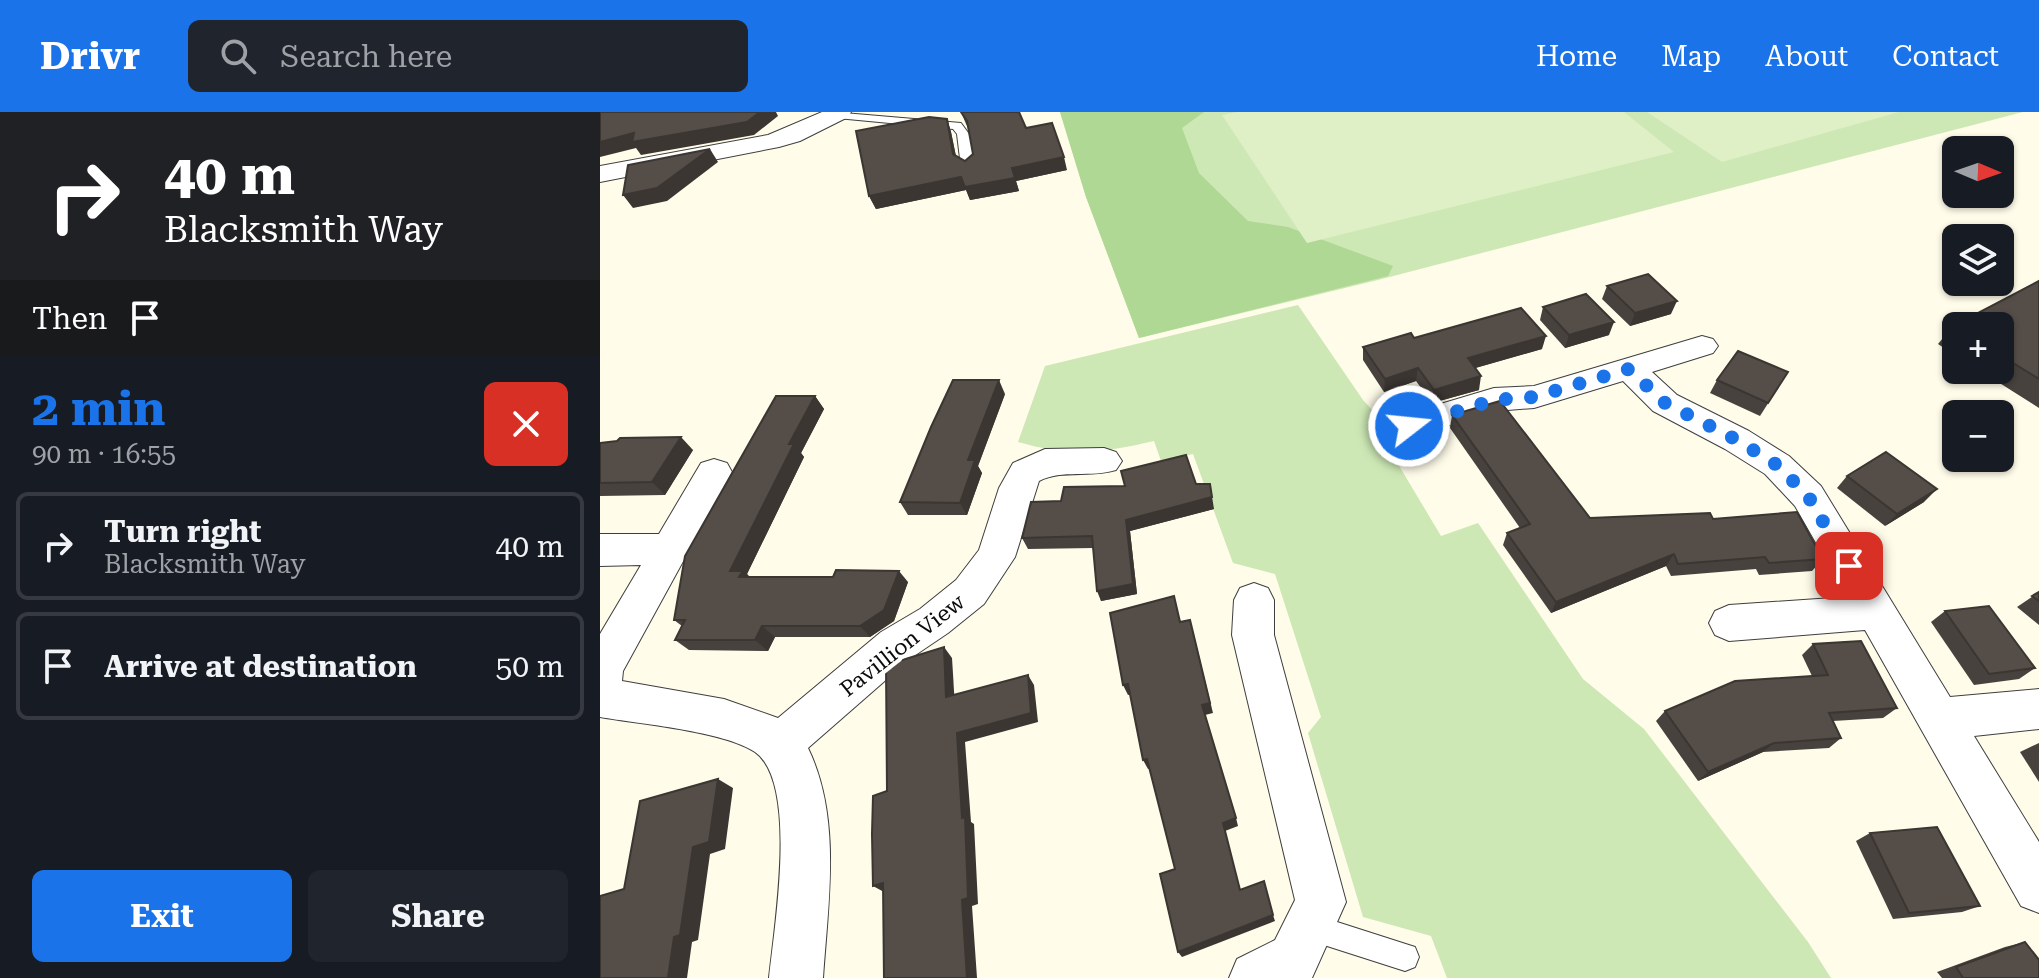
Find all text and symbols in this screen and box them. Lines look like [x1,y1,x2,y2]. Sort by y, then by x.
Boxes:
search box [188,20,748,92]
text: Drivr [40,34,140,78]
icon: search [216,34,260,78]
text: Search here [280,39,452,74]
text: Home [1536,40,1617,73]
text: Map [1661,40,1721,73]
text: About [1765,40,1848,73]
text: Contact [1892,40,1999,73]
north arrow [1942,136,2014,208]
map controls [1942,136,2014,472]
text: 40 m [164,142,295,208]
icon: right [32,144,136,248]
text: Blacksmith Way [164,209,443,251]
button: layers [1942,224,2014,296]
icon: arrive [123,296,167,340]
text: Then [32,301,107,336]
button: + [1942,312,2014,384]
text: 2 min [32,381,165,437]
button: close [484,382,568,466]
position arrow [1367,384,1451,468]
button: − [1942,400,2014,472]
text: 90 m · 16:55 [32,439,176,469]
text: Turn right [104,514,261,549]
icon: right [36,524,80,568]
text: 40 m [495,529,564,564]
pin [1815,532,1883,600]
icon: arrive [1827,544,1871,588]
text: Blacksmith Way [104,549,306,579]
street label: Pavillion View [835,589,970,702]
icon: arrive [36,644,80,688]
text: Arrive at destination [104,649,417,684]
text: 50 m [495,649,564,684]
button: Exit [32,870,292,962]
button: Share [308,870,568,962]

